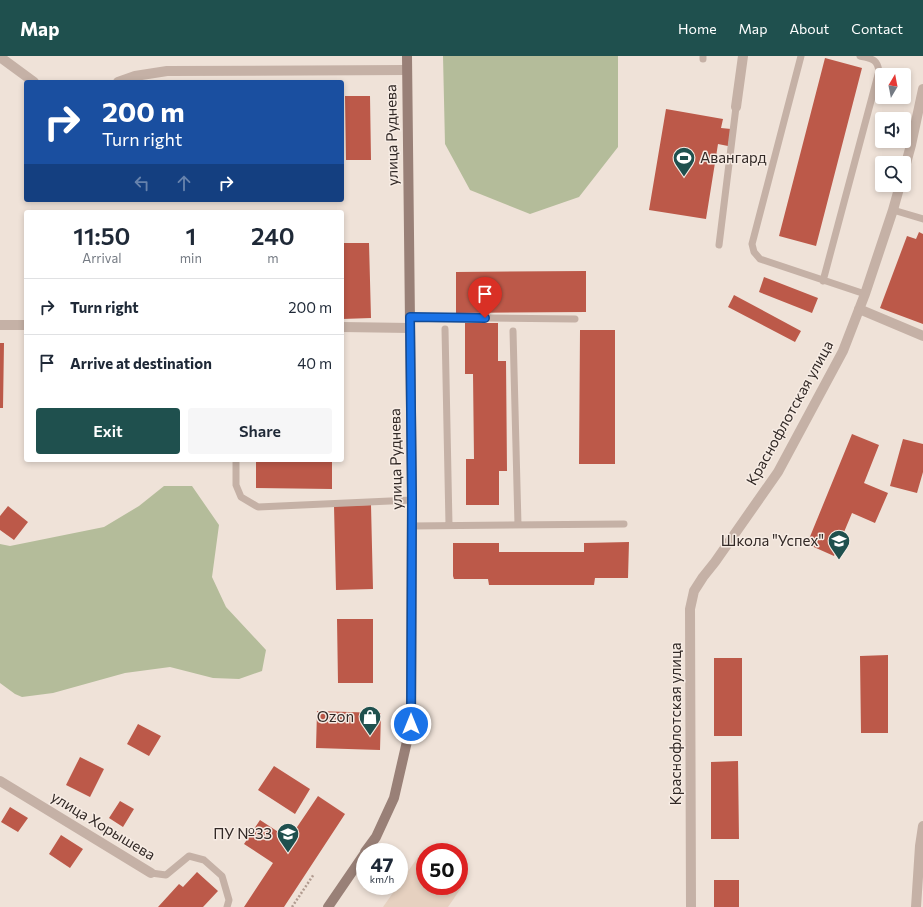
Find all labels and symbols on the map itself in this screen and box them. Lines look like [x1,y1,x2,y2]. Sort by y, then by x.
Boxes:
north arrow [875,68,911,104]
street label: улица Руднева [381,84,401,186]
sports icon: Авангард [671,145,697,178]
place label: Авангард [700,148,767,166]
pin [468,277,502,318]
street label: Краснофлотская улица [742,337,836,488]
street label: улица Руднева [385,408,405,510]
school or university icon: Школа "Успех" [826,528,852,561]
place label: Школа "Успех" [721,531,824,549]
street label: Краснофлотская улица [666,643,684,805]
position arrow [390,703,432,745]
shop icon: Ozon [357,704,383,737]
place label: Ozon [317,707,354,725]
street label: улица Хорышева [48,787,159,863]
school or university icon: ПУ №33 [275,821,301,854]
place label: ПУ №33 [213,824,272,842]
speed limit sign: 50 [416,843,468,895]

